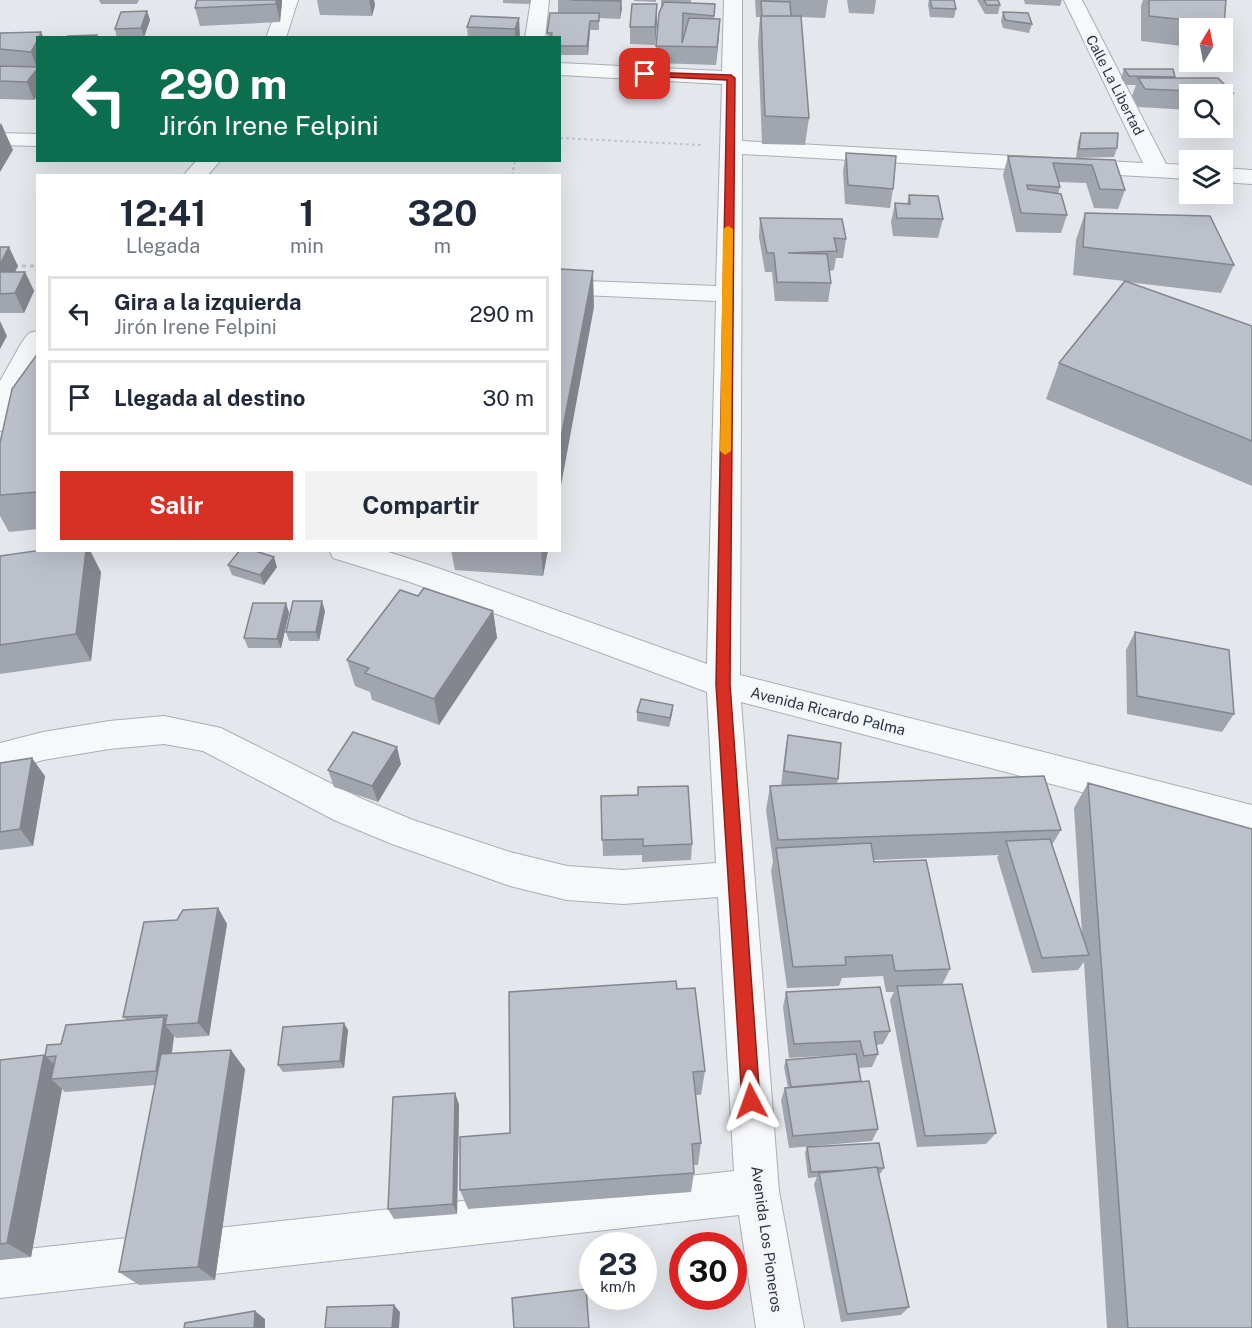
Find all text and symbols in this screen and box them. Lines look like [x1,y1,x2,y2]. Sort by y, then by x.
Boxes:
north arrow [1179,18,1233,72]
map controls [1179,18,1233,204]
street label: Calle La Libertad [1083,32,1147,138]
pin [619,48,670,99]
icon: arrive [628,57,661,90]
text: 290 m [159,59,287,108]
icon: left [60,60,138,138]
button: search [1179,84,1233,138]
text: Jirón Irene Felpini [159,109,379,141]
button: layers [1179,150,1233,204]
text: 12:41 [120,192,206,234]
text: 1 [299,192,315,234]
text: 320 [407,192,477,234]
text: Llegada [126,234,200,258]
text: min [290,234,324,258]
text: m [434,234,451,258]
text: Gira a la izquierda [114,289,301,315]
icon: left [63,297,96,330]
text: 290 m [469,301,534,327]
text: Jirón Irene Felpini [114,315,277,339]
icon: arrive [63,381,96,414]
text: Llegada al destino [114,385,305,411]
text: 30 m [482,385,534,411]
button: Salir [60,471,293,540]
button: Compartir [305,471,537,540]
street label: Avenida Ricardo Palma [749,683,907,739]
position arrow [719,1069,783,1133]
street label: Avenida Los Pioneros [748,1165,786,1313]
speed limit sign: 30 [669,1232,747,1310]
text: 23 [598,1246,638,1282]
text: km/h [600,1278,636,1295]

